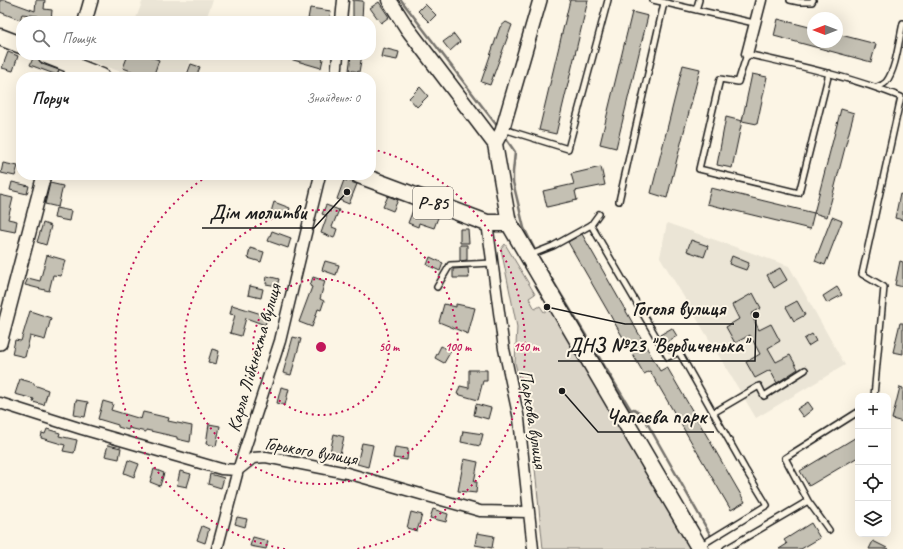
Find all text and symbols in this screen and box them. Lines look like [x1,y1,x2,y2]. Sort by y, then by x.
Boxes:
north arrow [807,12,843,48]
search box [16,16,376,60]
icon: search [30,27,52,49]
text: Пошук [62,29,95,48]
text: Поруч [32,88,68,109]
text: Знайдено: 0 [306,90,360,106]
road number: Р-85 [413,187,453,219]
callout: Дім молитви [202,196,314,228]
text: Дім молитви [210,200,309,225]
street label: Карла Лібкнехта вулиця [221,279,287,435]
callout: Гоголя вулиця [625,292,734,324]
text: Гоголя вулиця [632,296,727,321]
callout: ДНЗ №23 "Вербиченька" [558,329,755,361]
text: ДНЗ №23 "Вербиченька" [566,333,752,358]
text: 50 m [379,339,400,355]
text: 100 m [445,339,472,355]
text: 150 m [513,339,540,355]
centre of rings [314,340,328,354]
street label: Паркова вулиця [513,368,553,471]
map controls [855,393,891,537]
button: + [855,393,891,429]
callout: Чапаєва парк [598,400,714,432]
text: Чапаєва парк [606,404,708,429]
button: − [855,429,891,465]
street label: Горького вулиця [263,431,361,471]
button: locate [855,465,891,501]
button: layers [855,501,891,537]

